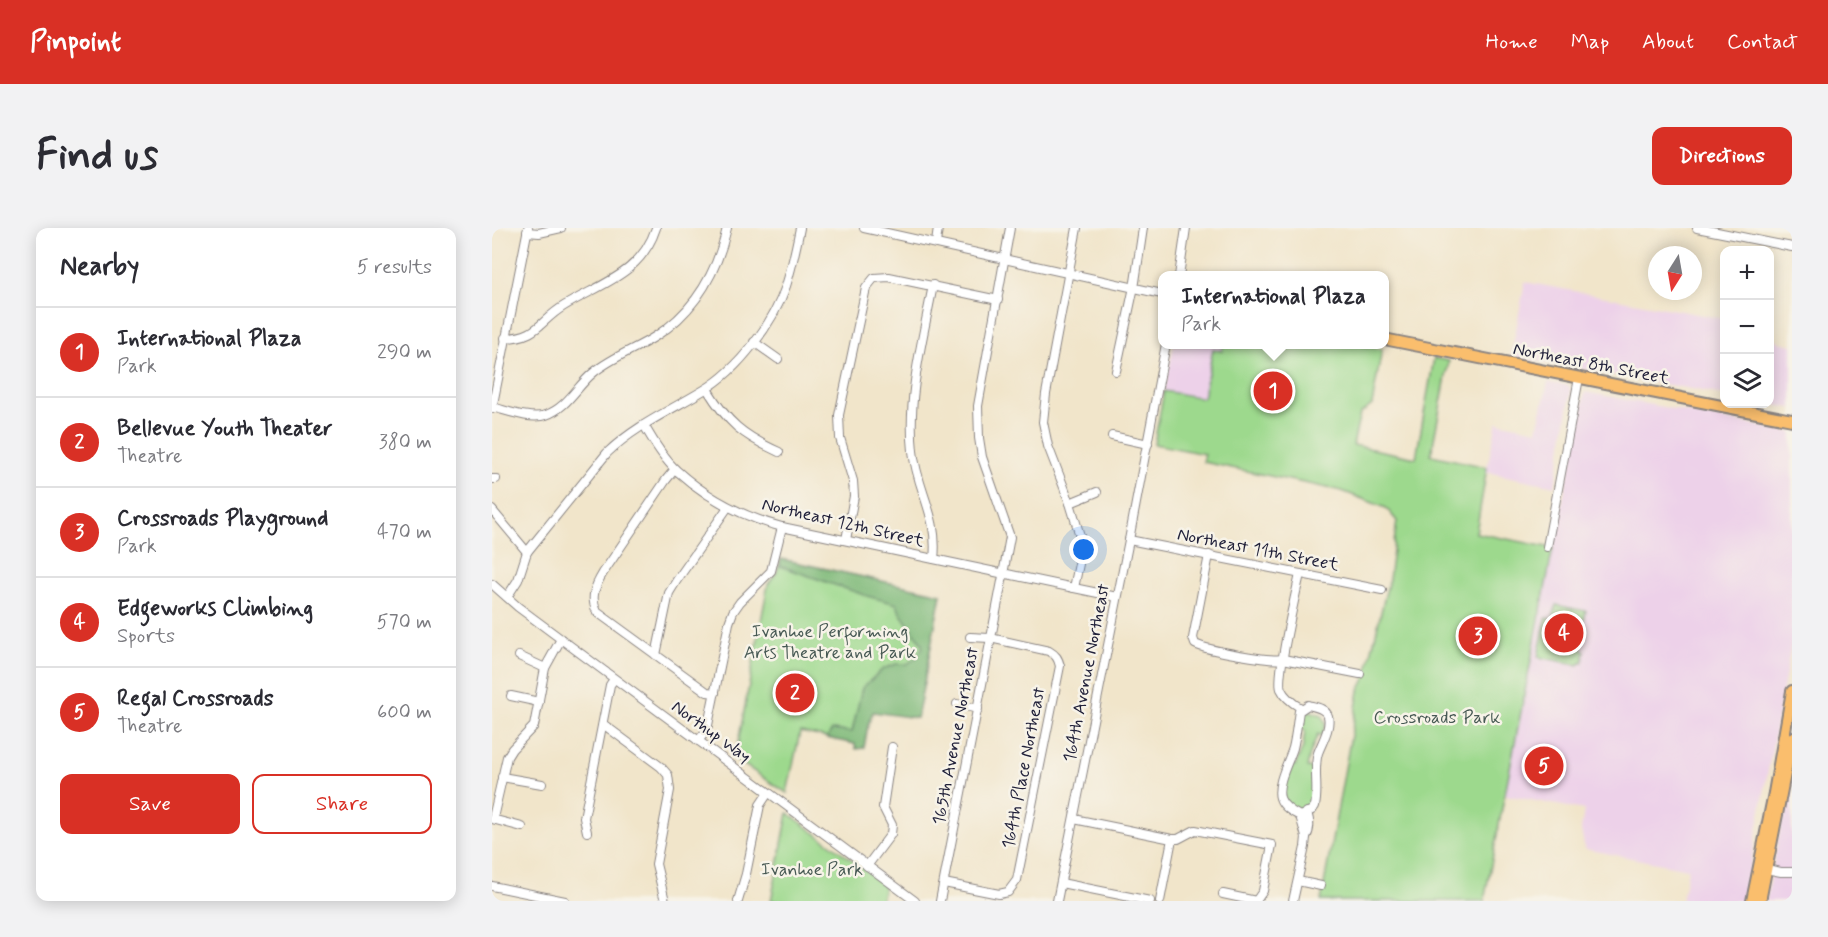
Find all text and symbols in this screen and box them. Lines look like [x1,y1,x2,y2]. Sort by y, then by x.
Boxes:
text: Pinpoint [30,24,121,61]
text: Home [1486,28,1538,56]
text: Map [1571,28,1609,56]
text: About [1642,28,1694,56]
text: Contact [1727,28,1798,56]
button: Directions [1652,127,1792,185]
text: Find us [36,129,158,184]
north arrow [1648,246,1702,300]
map controls [1720,246,1774,408]
button: + [1720,246,1774,300]
text: Nearby [60,250,139,284]
text: 5 results [357,254,432,281]
popup [1158,271,1389,349]
text: International Plaza [1181,283,1366,311]
button: − [1720,300,1774,354]
text: Park [1181,311,1221,338]
text: International Plaza [117,325,301,353]
street label: Northeast 8th Street [1511,337,1671,391]
text: 1 [75,339,84,366]
text: 290 m [377,339,432,366]
text: Park [117,353,157,380]
button: layers [1720,354,1774,408]
pin: 1 [1254,368,1292,414]
text: Bellevue Youth Theater [117,415,332,443]
text: 2 [75,429,84,456]
text: 380 m [379,429,432,456]
text: Theatre [117,443,182,470]
street label: Northeast 12th Street [760,493,927,553]
text: Crossroads Playground [117,505,328,533]
text: 3 [75,519,84,546]
text: 470 m [377,519,432,546]
street label: Northeast 11th Street [1175,523,1341,578]
text: Park [117,533,157,560]
your location [1069,535,1098,564]
street label: 164th Avenue Northeast [1058,581,1116,764]
text: Edgeworks Climbing [117,595,313,623]
text: 4 [74,609,85,636]
text: 570 m [377,609,432,636]
pin: 4 [1544,610,1584,656]
pin: 3 [1458,614,1498,658]
park label: Ivanhoe Performing Arts Theatre and Park [744,620,916,665]
text: Sports [117,623,175,650]
street label: 165th Avenue Northeast [927,644,985,827]
pin: 2 [776,670,814,716]
text: Regal Crossroads [117,685,274,713]
street label: 164th Place Northeast [997,685,1052,851]
street label: Northup Way [666,695,756,769]
text: 5 [74,699,86,726]
text: 600 m [377,699,432,726]
park label: Crossroads Park [1374,706,1500,730]
text: Theatre [117,713,182,740]
pin: 5 [1524,744,1564,788]
button: Save [60,774,240,834]
button: Share [252,774,432,834]
park label: Ivanhoe Park [761,858,863,882]

